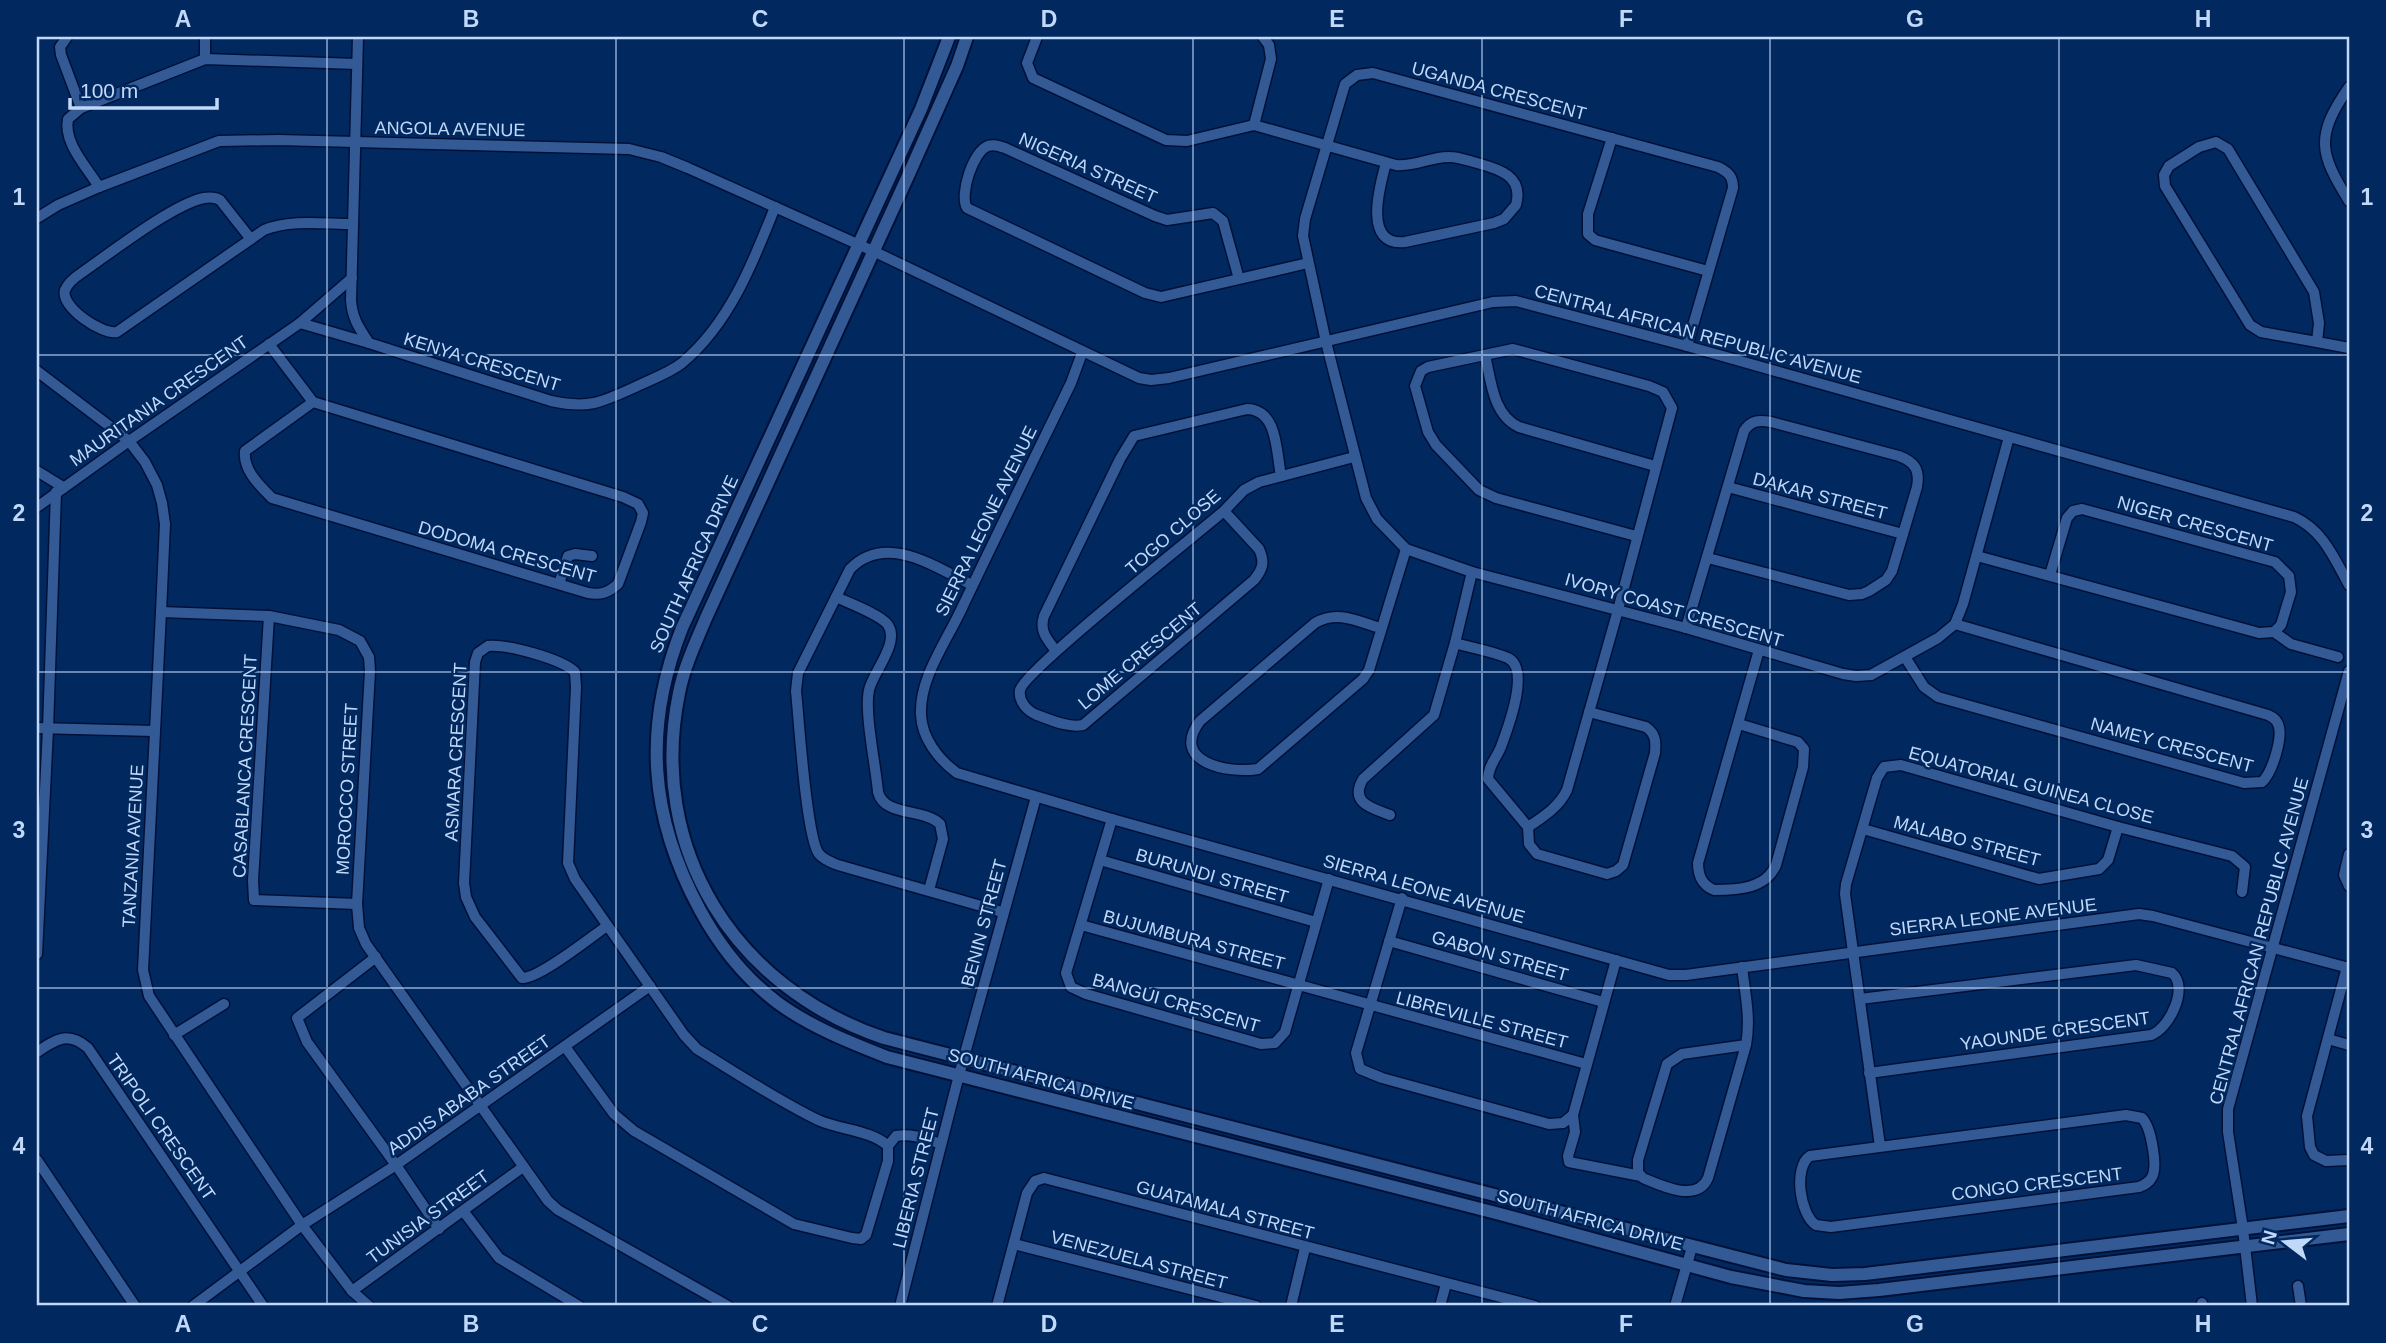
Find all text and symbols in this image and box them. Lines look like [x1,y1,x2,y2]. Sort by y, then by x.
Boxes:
text: A [175,6,191,32]
text: B [463,6,479,32]
text: C [752,6,768,32]
text: D [1041,6,1057,32]
text: E [1329,6,1345,32]
text: F [1619,6,1633,32]
text: G [1906,6,1924,32]
text: H [2195,6,2211,32]
street label: UGANDA CRESCENT [1409,58,1589,124]
scale bar [70,66,217,110]
text: 100 m [80,79,138,102]
street label: ANGOLA AVENUE [374,118,526,140]
street label: NIGERIA STREET [1016,129,1160,207]
text: 1 [13,184,26,210]
text: 1 [2361,184,2374,210]
street label: CENTRAL AFRICAN REPUBLIC AVENUE [1532,281,1864,387]
street label: KENYA CRESCENT [401,329,563,395]
street label: MAURITANIA CRESCENT [66,332,252,470]
street label: SIERRA LEONE AVENUE [931,423,1041,619]
street label: DAKAR STREET [1751,468,1889,524]
street label: SOUTH AFRICA DRIVE [646,472,742,656]
street label: TOGO CLOSE [1122,486,1224,578]
street label: NIGER CRESCENT [2115,492,2275,556]
text: 2 [13,500,25,526]
text: 2 [2361,500,2373,526]
street label: DODOMA CRESCENT [416,517,598,587]
street label: IVORY COAST CRESCENT [1563,569,1785,651]
street label: LOME CRESCENT [1074,599,1206,713]
street label: CASABLANCA CRESCENT [229,654,261,878]
street label: ASMARA CRESCENT [441,662,471,842]
street label: MOROCCO STREET [333,703,361,875]
street label: NAMEY CRESCENT [2088,714,2256,776]
street label: EQUATORIAL GUINEA CLOSE [1906,743,2156,827]
street label: TANZANIA AVENUE [119,764,147,928]
street label: CENTRAL AFRICAN REPUBLIC AVENUE [2206,775,2312,1107]
street label: MALABO STREET [1891,812,2043,870]
text: 3 [13,817,25,843]
text: 3 [2361,817,2373,843]
street label: BURUNDI STREET [1133,845,1291,907]
street label: SIERRA LEONE AVENUE [1321,851,1527,927]
street label: BENIN STREET [957,857,1011,989]
street label: SIERRA LEONE AVENUE [1888,894,2098,940]
street label: BUJUMBURA STREET [1101,906,1287,974]
street label: GABON STREET [1429,927,1571,985]
street label: BANGUI CRESCENT [1090,970,1262,1036]
street label: LIBREVILLE STREET [1394,987,1570,1053]
street label: YAOUNDE CRESCENT [1959,1008,2151,1054]
street label: ADDIS ABABA STREET [384,1031,554,1159]
street label: SOUTH AFRICA DRIVE [946,1044,1136,1114]
street label: TRIPOLI CRESCENT [103,1050,219,1204]
street label: LIBERIA STREET [889,1106,943,1250]
text: 4 [13,1133,26,1159]
text: 4 [2361,1133,2374,1159]
street label: CONGO CRESCENT [1950,1164,2124,1204]
street label: TUNISIA STREET [363,1166,493,1268]
street label: GUATAMALA STREET [1134,1177,1316,1243]
street label: SOUTH AFRICA DRIVE [1495,1185,1685,1255]
north arrow [2250,1206,2320,1276]
street label: VENEZUELA STREET [1048,1227,1230,1293]
text: N [2257,1228,2281,1247]
text: A [175,1311,191,1337]
text: B [463,1311,479,1337]
text: C [752,1311,768,1337]
text: D [1041,1311,1057,1337]
text: E [1329,1311,1345,1337]
text: F [1619,1311,1633,1337]
text: G [1906,1311,1924,1337]
text: H [2195,1311,2211,1337]

